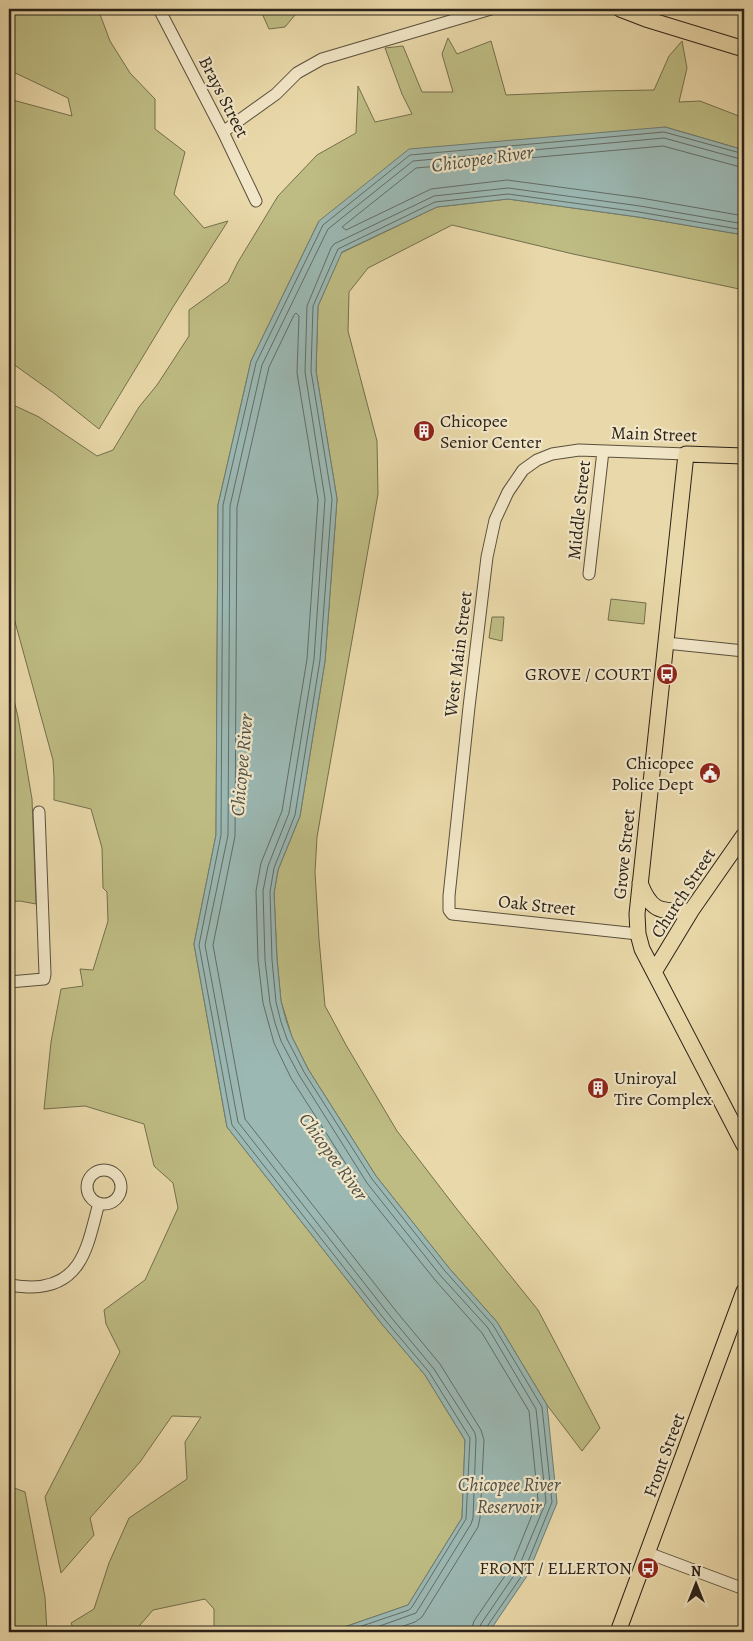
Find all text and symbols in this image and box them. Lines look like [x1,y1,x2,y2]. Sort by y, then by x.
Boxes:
street label: Brays Street [193,52,255,142]
water label: Chicopee River [430,139,536,179]
place label: Chicopee Senior Center [440,409,541,454]
building icon: Chicopee Senior Center [412,419,436,443]
street label: Main Street [610,421,698,447]
street label: Middle Street [562,459,596,561]
street label: West Main Street [438,590,478,719]
place label: GROVE / COURT [525,662,651,686]
bus stop icon: GROVE / COURT [655,662,679,686]
water label: Chicopee River [225,712,260,817]
place label: Chicopee Police Dept [611,751,694,796]
public building icon: Chicopee Police Dept [698,761,722,785]
street label: Grove Street [607,808,641,900]
street label: Church Street [645,843,721,942]
street label: Oak Street [497,889,577,921]
place label: Uniroyal Tire Complex [614,1066,712,1111]
building icon: Uniroyal Tire Complex [586,1076,610,1100]
water label: Chicopee River [293,1108,375,1207]
street label: Front Street [638,1409,690,1501]
water label: Chicopee River Reservoir [458,1472,562,1520]
place label: FRONT / ELLERTON [479,1556,632,1580]
bus stop icon: FRONT / ELLERTON [636,1556,660,1580]
north arrow [670,1558,720,1608]
text: N [691,1562,701,1581]

